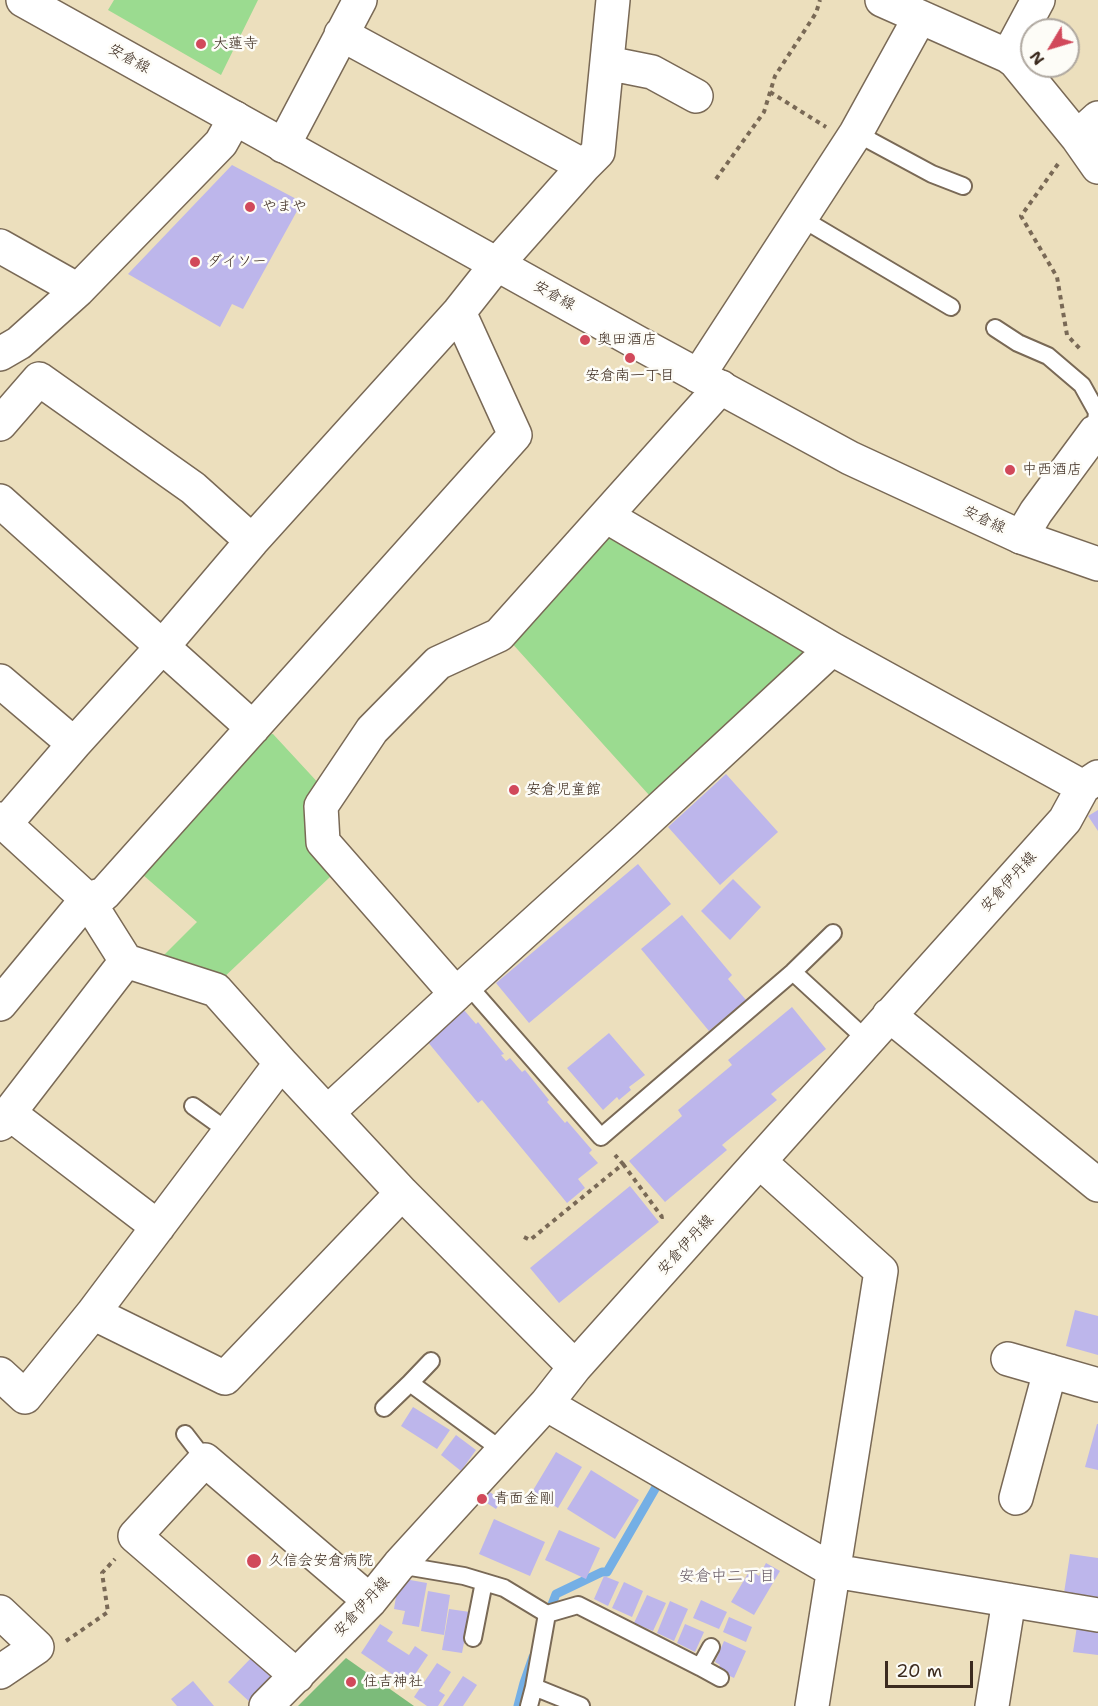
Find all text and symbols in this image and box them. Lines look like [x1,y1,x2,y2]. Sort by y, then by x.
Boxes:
north arrow [1020,18,1080,78]
place label: 大蓮寺 [213,35,258,53]
marker: 大蓮寺 [194,37,208,51]
street label: 安倉線 [105,40,153,78]
text: N [1025,47,1049,70]
place label: やまや [262,198,307,216]
marker: やまや [243,200,257,214]
place label: ダイソー [207,253,267,271]
marker: ダイソー [188,255,202,269]
street label: 安倉線 [530,277,578,315]
place label: 奥田酒店 [597,331,657,349]
marker: 奥田酒店 [578,333,592,347]
marker: 安倉南一丁目 [623,351,637,365]
place label: 安倉南一丁目 [585,367,675,385]
place label: 中西酒店 [1022,461,1082,479]
marker: 中西酒店 [1003,463,1017,477]
street label: 安倉線 [960,502,1008,538]
place label: 安倉児童館 [526,781,601,799]
marker: 安倉児童館 [507,783,521,797]
street label: 安倉伊丹線 [977,848,1041,916]
street label: 安倉伊丹線 [654,1211,718,1279]
place label: 青面金剛 [494,1490,554,1508]
marker: 青面金剛 [475,1492,489,1506]
marker: 久信会安倉病院 [245,1552,263,1570]
place label: 久信会安倉病院 [268,1552,373,1570]
district label: 安倉中二丁目 [679,1567,775,1587]
street label: 安倉伊丹線 [330,1573,394,1641]
scale bar [888,1649,976,1687]
text: 20 m [896,1659,942,1683]
place label: 住吉神社 [363,1673,423,1691]
marker: 住吉神社 [344,1675,358,1689]

